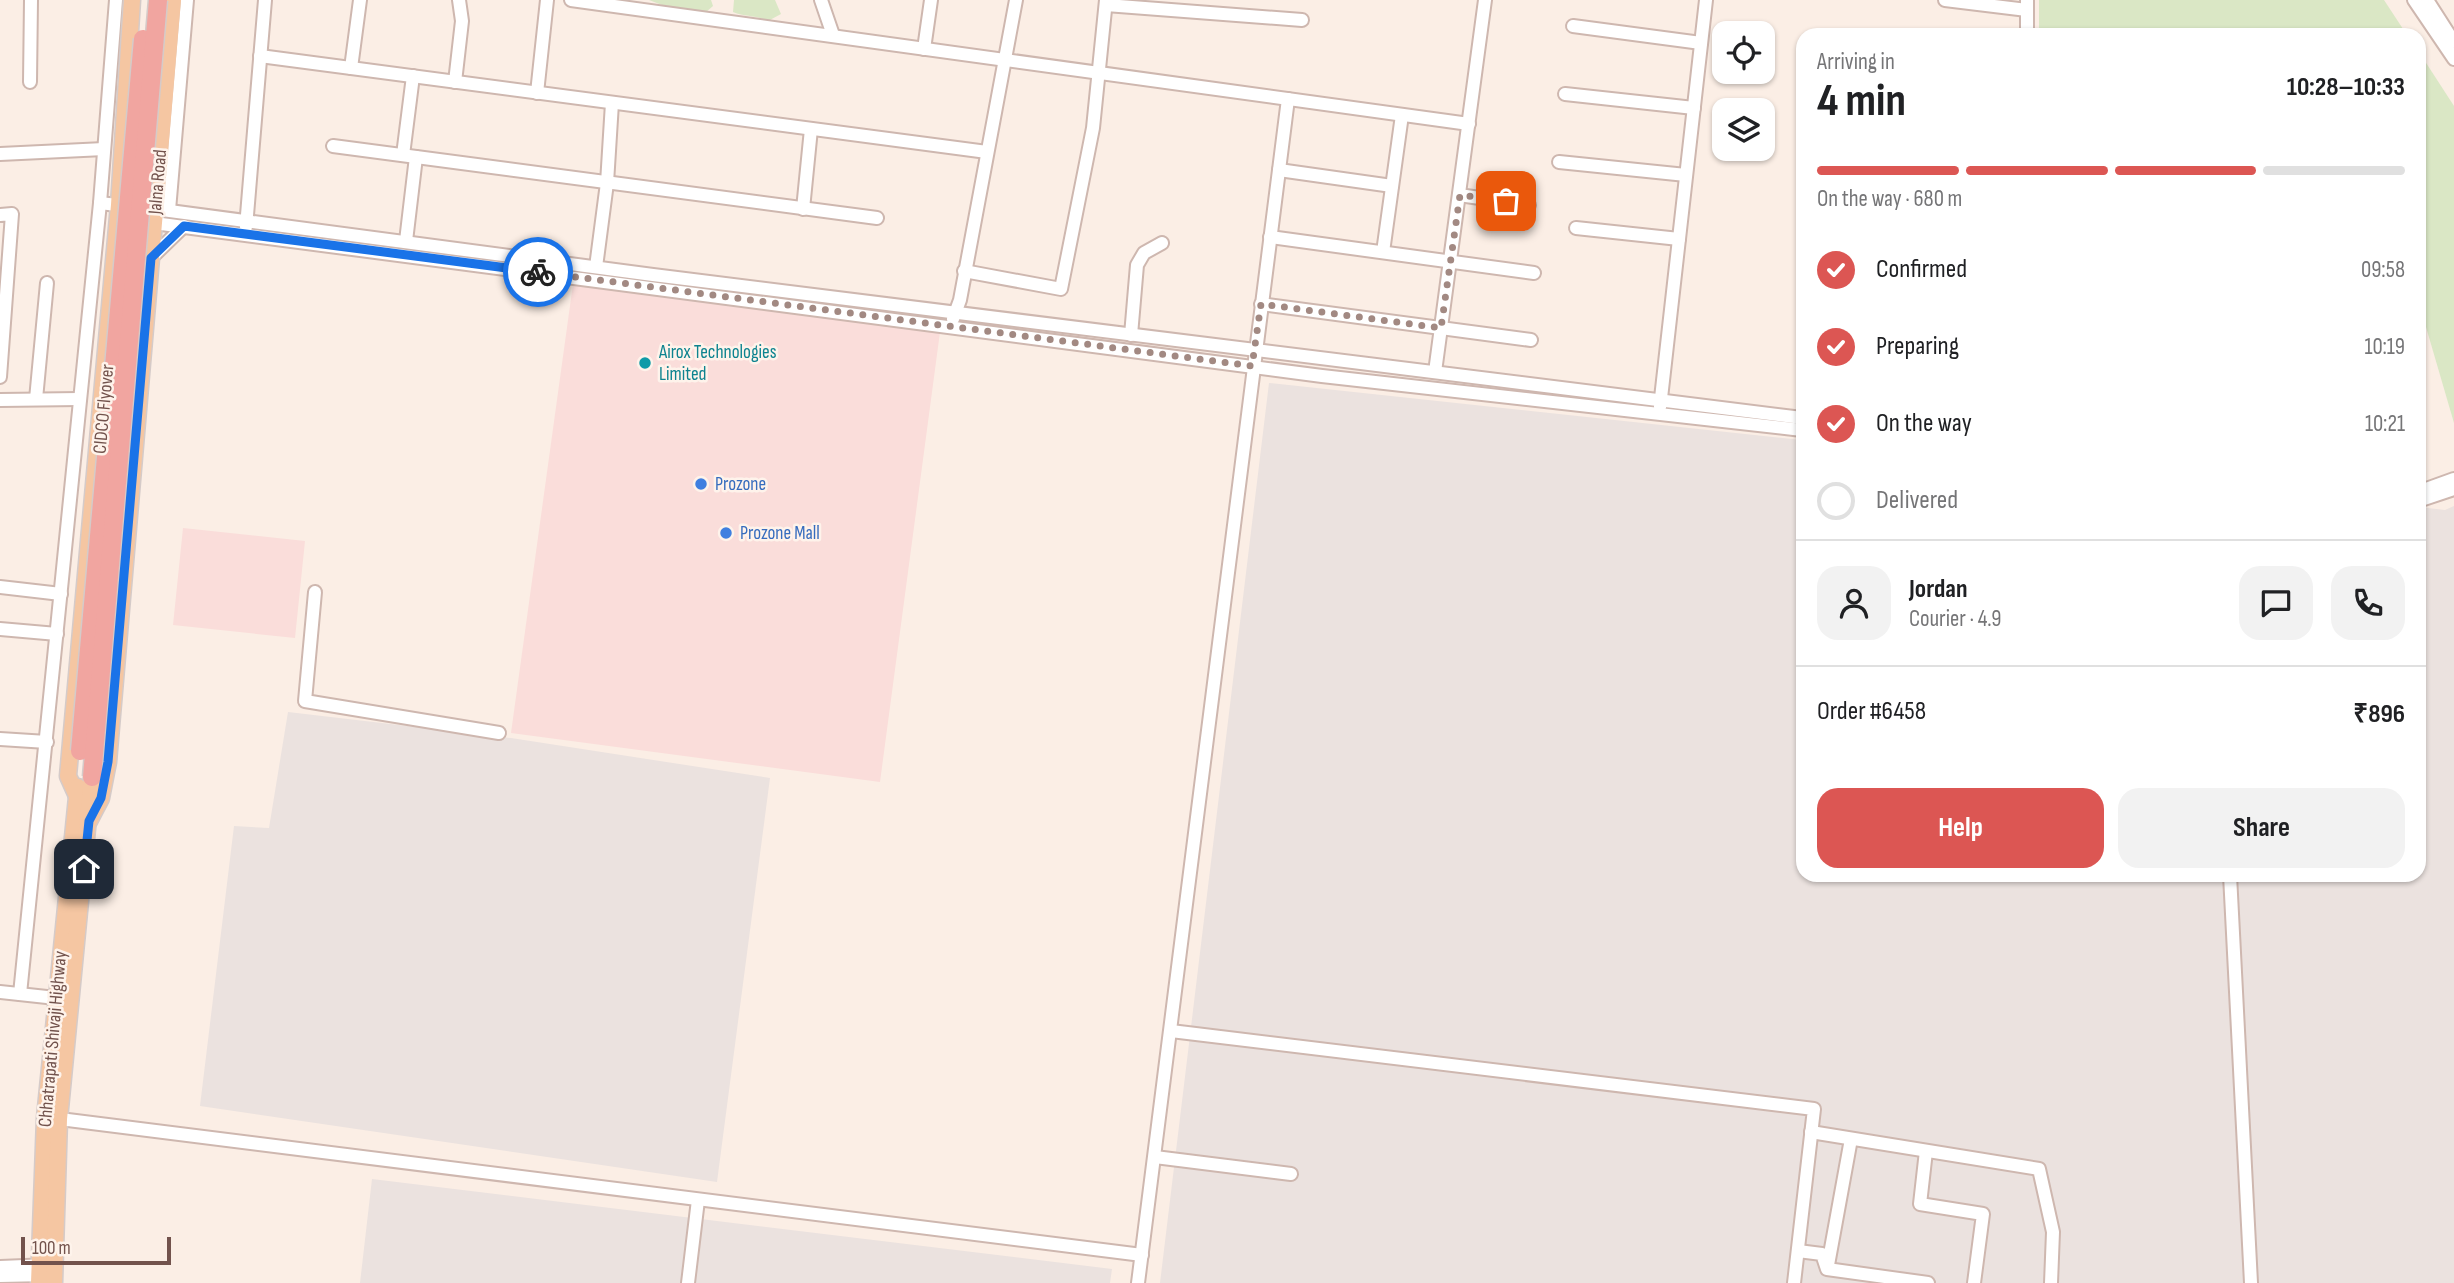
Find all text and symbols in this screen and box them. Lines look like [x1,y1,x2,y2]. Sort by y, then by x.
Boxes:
map controls [1712,21,1775,161]
button: locate [1712,21,1775,84]
text: Arriving in [1817,48,1895,76]
text: 10:28–10:33 [2287,72,2405,103]
text: 4 min [1817,74,1906,129]
button: layers [1712,98,1775,161]
street label: Jalna Road [144,149,172,216]
pin [1476,171,1536,231]
icon: bag [1487,182,1525,220]
text: On the way · 680 m [1817,185,1962,213]
courier [503,237,573,307]
icon: check [1817,251,1855,289]
icon: bike [519,253,557,291]
text: Confirmed [1876,254,1967,285]
text: 09:58 [2361,256,2405,284]
icon: check [1817,328,1855,366]
text: Preparing [1876,331,1959,362]
text: 10:19 [2364,333,2405,361]
place label: Airox Technologies Limited [658,341,777,386]
marker: Airox Technologies Limited [637,355,653,371]
street label: CIDCO Flyover [89,363,119,455]
icon: check [1817,405,1855,443]
text: On the way [1876,408,1972,439]
text: 10:21 [2365,410,2405,438]
place label: Prozone [715,473,766,496]
marker: Prozone [693,476,709,492]
text: Delivered [1876,485,1958,516]
place label: Prozone Mall [740,522,820,545]
marker: Prozone Mall [718,525,734,541]
button: person [1817,566,1891,640]
button: chat [2239,566,2313,640]
button: phone [2331,566,2405,640]
text: Jordan [1909,574,1967,605]
text: Courier · 4.9 [1909,605,2001,633]
text: Order #6458 [1817,696,1926,727]
text: ₹896 [2353,699,2405,730]
button: Help [1817,788,2104,868]
button: Share [2118,788,2405,868]
pin [54,839,114,899]
icon: home [65,850,103,888]
street label: Chhatrapati Shivaji Highway [34,949,72,1128]
scale bar [21,1234,172,1266]
text: 100 m [32,1237,71,1260]

